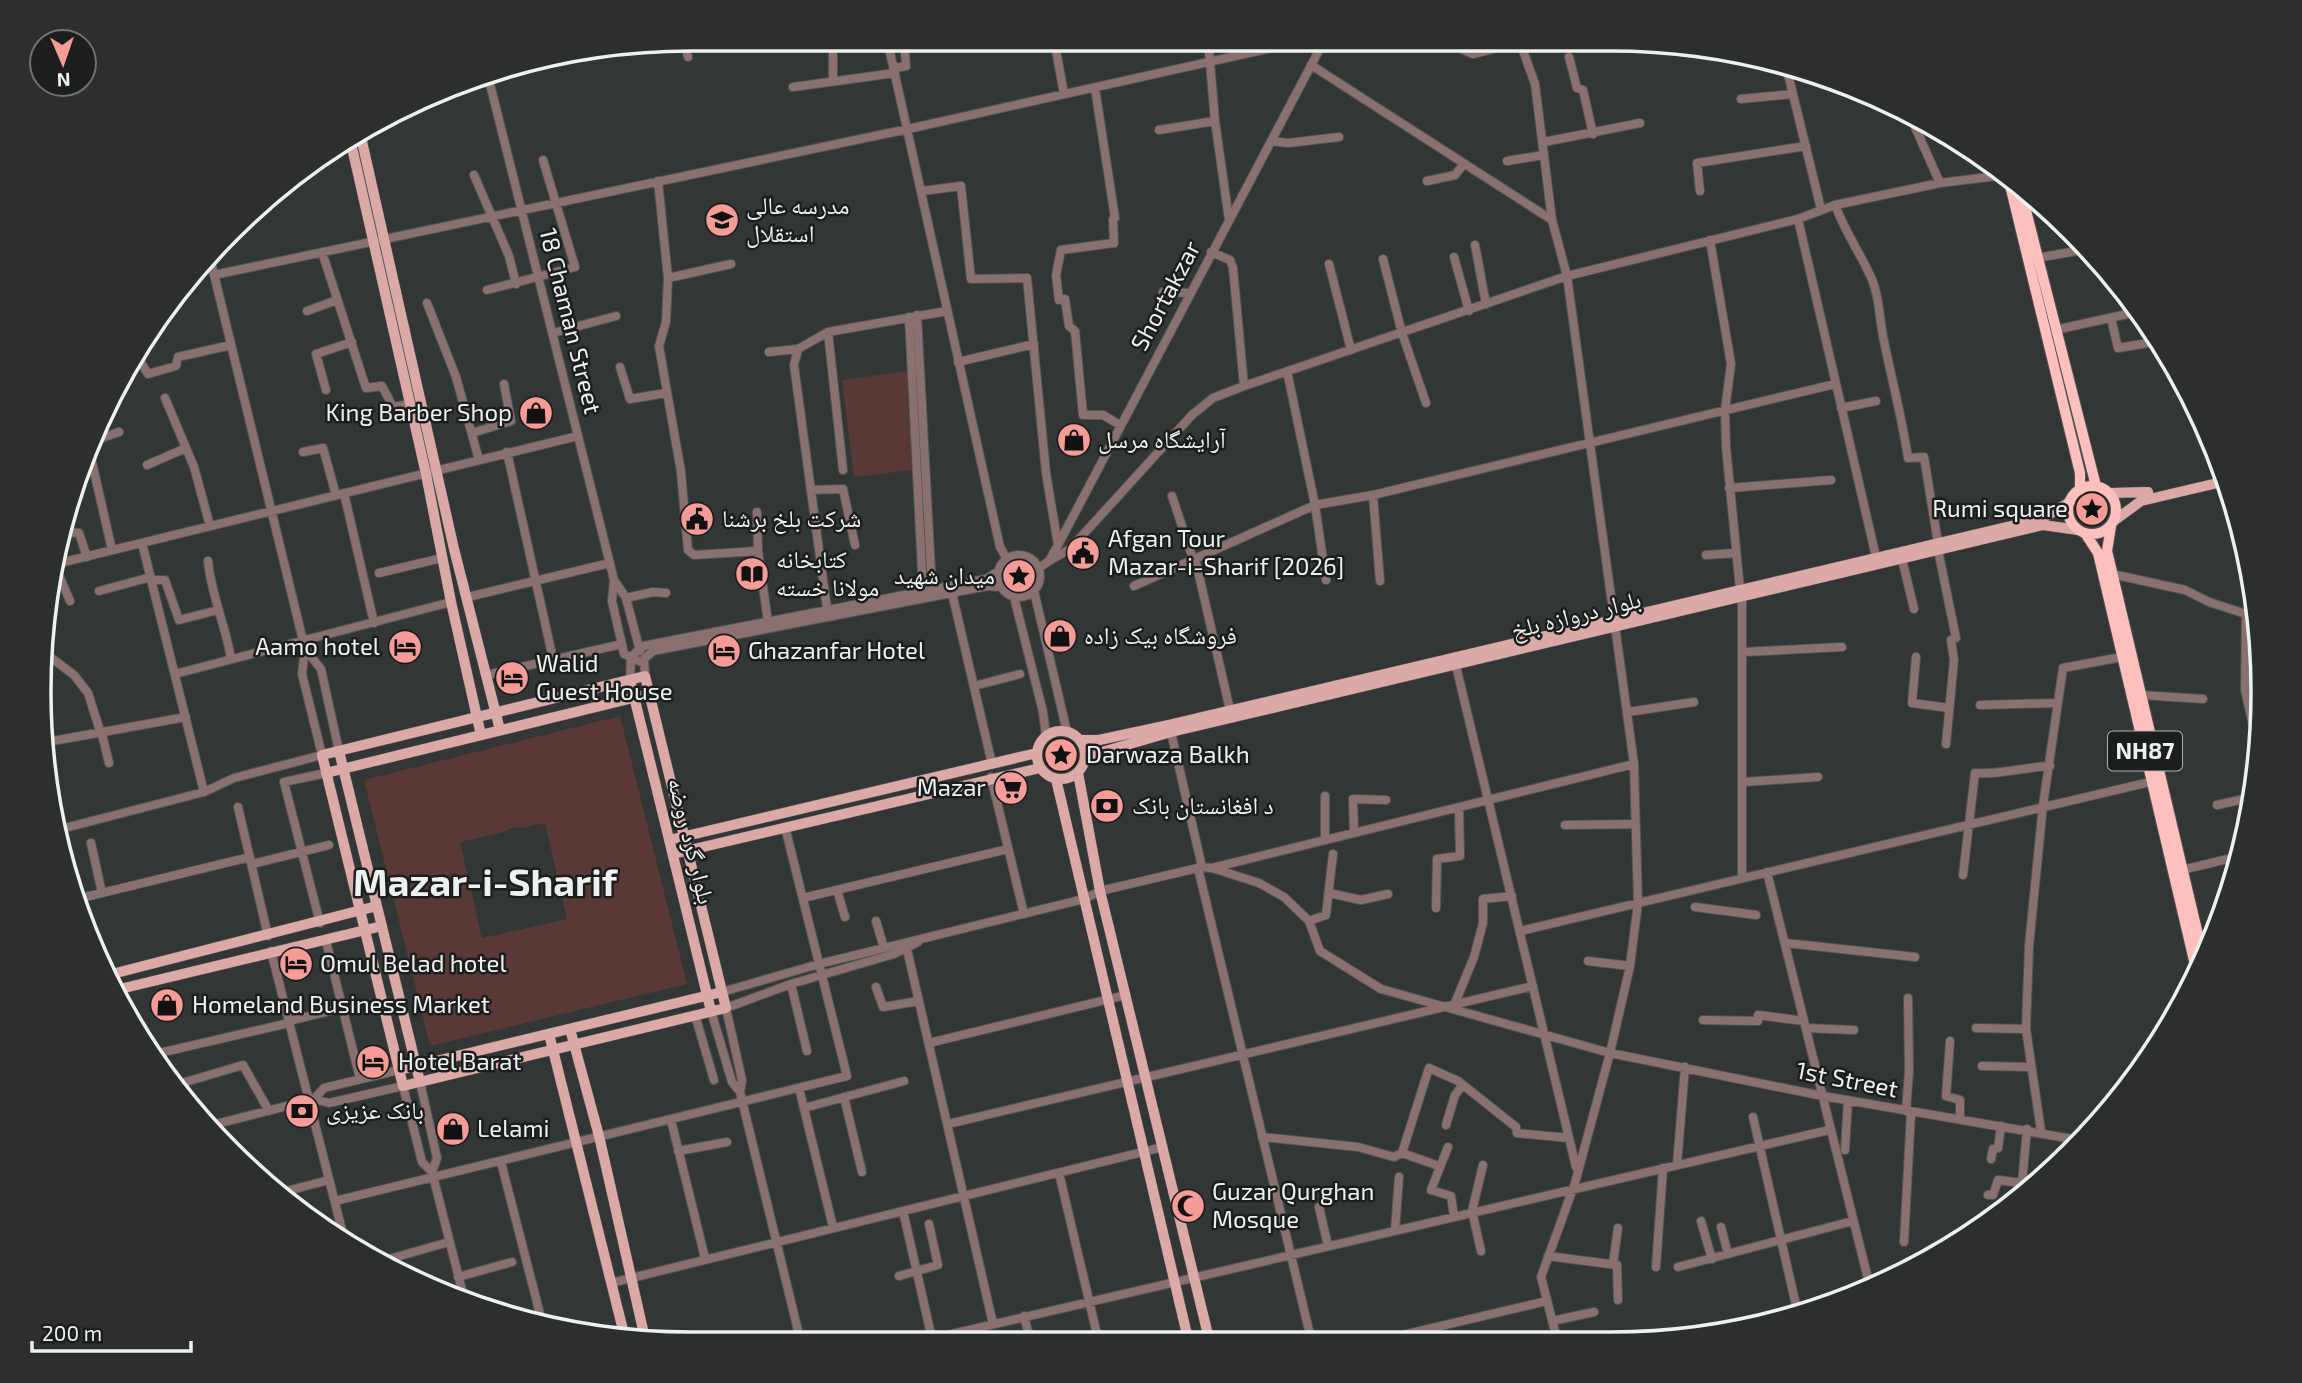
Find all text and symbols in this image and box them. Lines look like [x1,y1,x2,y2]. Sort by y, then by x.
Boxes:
north arrow [28,28,98,98]
text: N [56,69,71,92]
place label: مدرسه عالی استقلال [746,190,849,248]
school or university icon: مدرسه عالی استقلال [703,201,741,239]
street label: 18 Chaman Street [534,225,609,417]
street label: Shortakzar [1124,235,1206,355]
shop icon: King Barber Shop [517,394,555,432]
place label: King Barber Shop [325,397,512,426]
shop icon: آرایشگاه مرسل [1055,421,1093,459]
place label: آرایشگاه مرسل [1098,424,1227,454]
place icon: Rumi square [2073,490,2111,528]
place label: Rumi square [1932,493,2068,522]
public building icon: شرکت بلخ برشنا [678,500,716,538]
place label: شرکت بلخ برشنا [722,503,861,534]
place label: Afgan Tour Mazar-i-Sharif [2026] [1108,523,1344,580]
public building icon: Afgan Tour Mazar-i-Sharif [2026] [1064,534,1102,572]
place label: کتابخانه مولانا خسته [776,544,879,601]
library icon: کتابخانه مولانا خسته [733,555,771,593]
place icon: میدان شهید [1000,557,1038,595]
place label: میدان شهید [894,560,995,590]
street label: بلوار دروازه بلخ [1508,583,1644,646]
shop icon: فروشگاه بیک زاده [1041,617,1079,655]
place label: فروشگاه بیک زاده [1084,620,1237,650]
hotel icon: Aamo hotel [386,628,424,666]
place label: Aamo hotel [255,631,380,660]
hotel icon: Ghazanfar Hotel [705,632,743,670]
place label: Ghazanfar Hotel [748,635,925,664]
place label: Walid Guest House [536,648,673,705]
hotel icon: Walid Guest House [493,659,531,697]
road number: NH87 [2108,732,2182,771]
place icon: Darwaza Balkh [1042,736,1080,774]
place label: Darwaza Balkh [1086,739,1250,768]
supermarket icon: Mazar [992,769,1030,807]
place label: Mazar [917,772,986,801]
street label: بلوار گرد روضه [662,774,722,907]
bank icon: د افغانستان بانک [1088,787,1126,825]
place label: د افغانستان بانک [1132,790,1274,820]
district label: Mazar-i-Sharif [353,858,619,904]
hotel icon: Omul Belad hotel [277,945,315,983]
place label: Omul Belad hotel [320,948,507,977]
shop icon: Homeland Business Market [148,986,186,1024]
place label: Homeland Business Market [192,989,490,1018]
hotel icon: Hotel Barat [354,1043,392,1081]
place label: Hotel Barat [398,1046,522,1075]
street label: 1st Street [1794,1054,1901,1103]
bank icon: بانک عزیزی [283,1092,321,1130]
place label: بانک عزیزی [326,1095,424,1125]
shop icon: Lelami [434,1110,472,1148]
place label: Lelami [477,1113,549,1142]
place label: Guzar Qurghan Mosque [1212,1176,1374,1233]
mosque icon: Guzar Qurghan Mosque [1169,1187,1207,1225]
scale bar [32,1310,191,1354]
text: 200 m [42,1320,102,1345]

